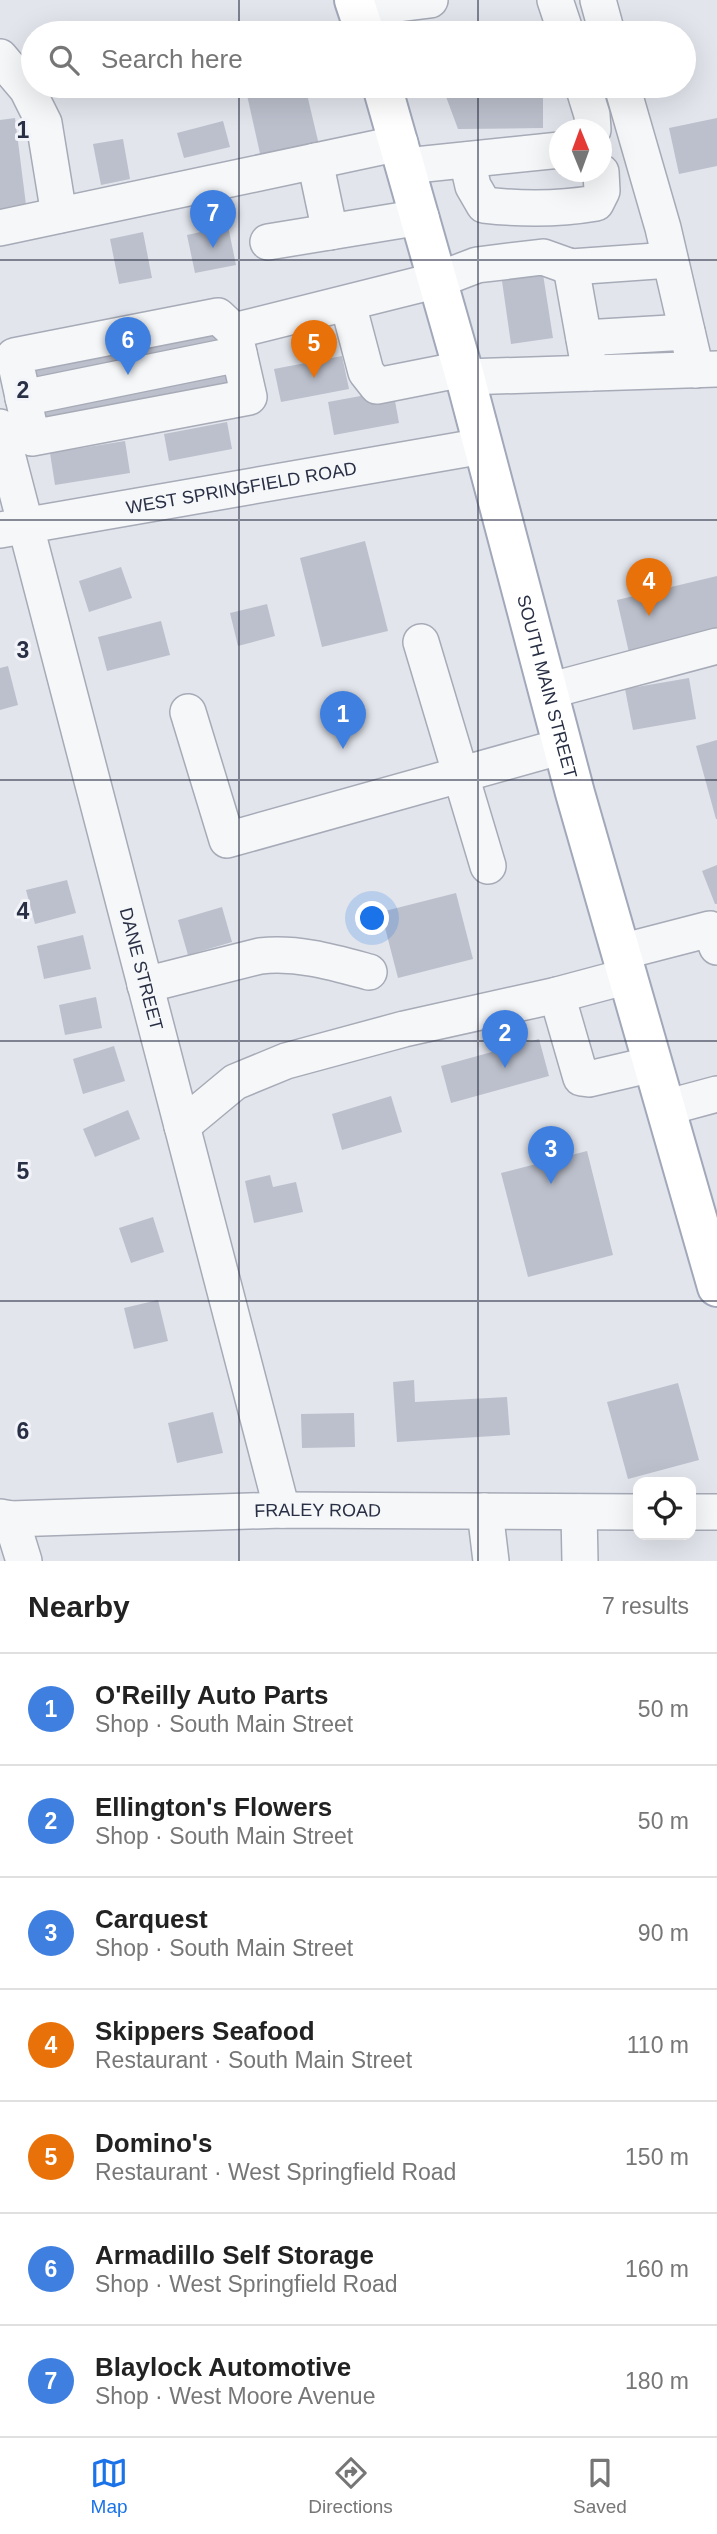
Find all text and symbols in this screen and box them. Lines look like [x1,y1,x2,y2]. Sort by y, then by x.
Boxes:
search box [21,21,696,98]
icon: search [45,41,83,79]
text: Search here [101,44,243,74]
text: 1 [17,117,30,143]
north arrow [549,119,612,182]
pin: 7 [190,190,236,248]
pin: 6 [105,317,151,375]
pin: 5 [291,320,337,378]
text: 2 [17,377,29,403]
street label: WEST SPRINGFIELD ROAD [124,458,358,518]
pin: 4 [626,558,672,616]
street label: SOUTH MAIN STREET [513,593,581,781]
text: 3 [17,637,29,663]
pin: 1 [320,691,366,749]
text: 4 [17,898,30,924]
your location [355,901,389,935]
street label: DANE STREET [116,905,167,1032]
pin: 2 [482,1010,528,1068]
pin: 3 [528,1126,574,1184]
text: 5 [17,1158,30,1184]
text: 6 [17,1418,29,1444]
map controls [633,1477,696,1540]
button: locate [633,1477,696,1540]
street label: FRALEY ROAD [254,1500,381,1521]
text: Nearby [28,1590,130,1623]
text: 7 results [602,1593,689,1619]
text: O'Reilly Auto Parts [95,1680,329,1710]
text: 1 [45,1696,57,1722]
text: 50 m [638,1696,689,1722]
text: Shop · South Main Street [95,1711,353,1737]
text: Ellington's Flowers [95,1792,332,1822]
text: 2 [45,1808,57,1834]
text: 50 m [638,1808,689,1834]
text: Shop · South Main Street [95,1823,353,1849]
text: Carquest [95,1904,208,1934]
text: 3 [45,1920,57,1946]
text: 90 m [638,1920,689,1946]
text: Shop · South Main Street [95,1935,353,1961]
text: Skippers Seafood [95,2016,315,2046]
text: 4 [45,2032,57,2058]
text: 110 m [627,2032,689,2058]
text: Restaurant · South Main Street [95,2047,412,2073]
text: Domino's [95,2128,212,2158]
text: 5 [45,2144,57,2170]
text: 150 m [625,2144,689,2170]
text: Restaurant · West Springfield Road [95,2159,456,2185]
text: Armadillo Self Storage [95,2240,374,2270]
text: 6 [45,2256,57,2282]
text: 160 m [625,2256,689,2282]
text: Shop · West Springfield Road [95,2271,398,2297]
text: Blaylock Automotive [95,2352,351,2382]
text: 7 [45,2368,57,2394]
text: 180 m [625,2368,689,2394]
text: Shop · West Moore Avenue [95,2383,375,2409]
tab: Map [90,2454,128,2518]
tab: Directions [308,2454,393,2518]
tab: Saved [573,2454,627,2518]

